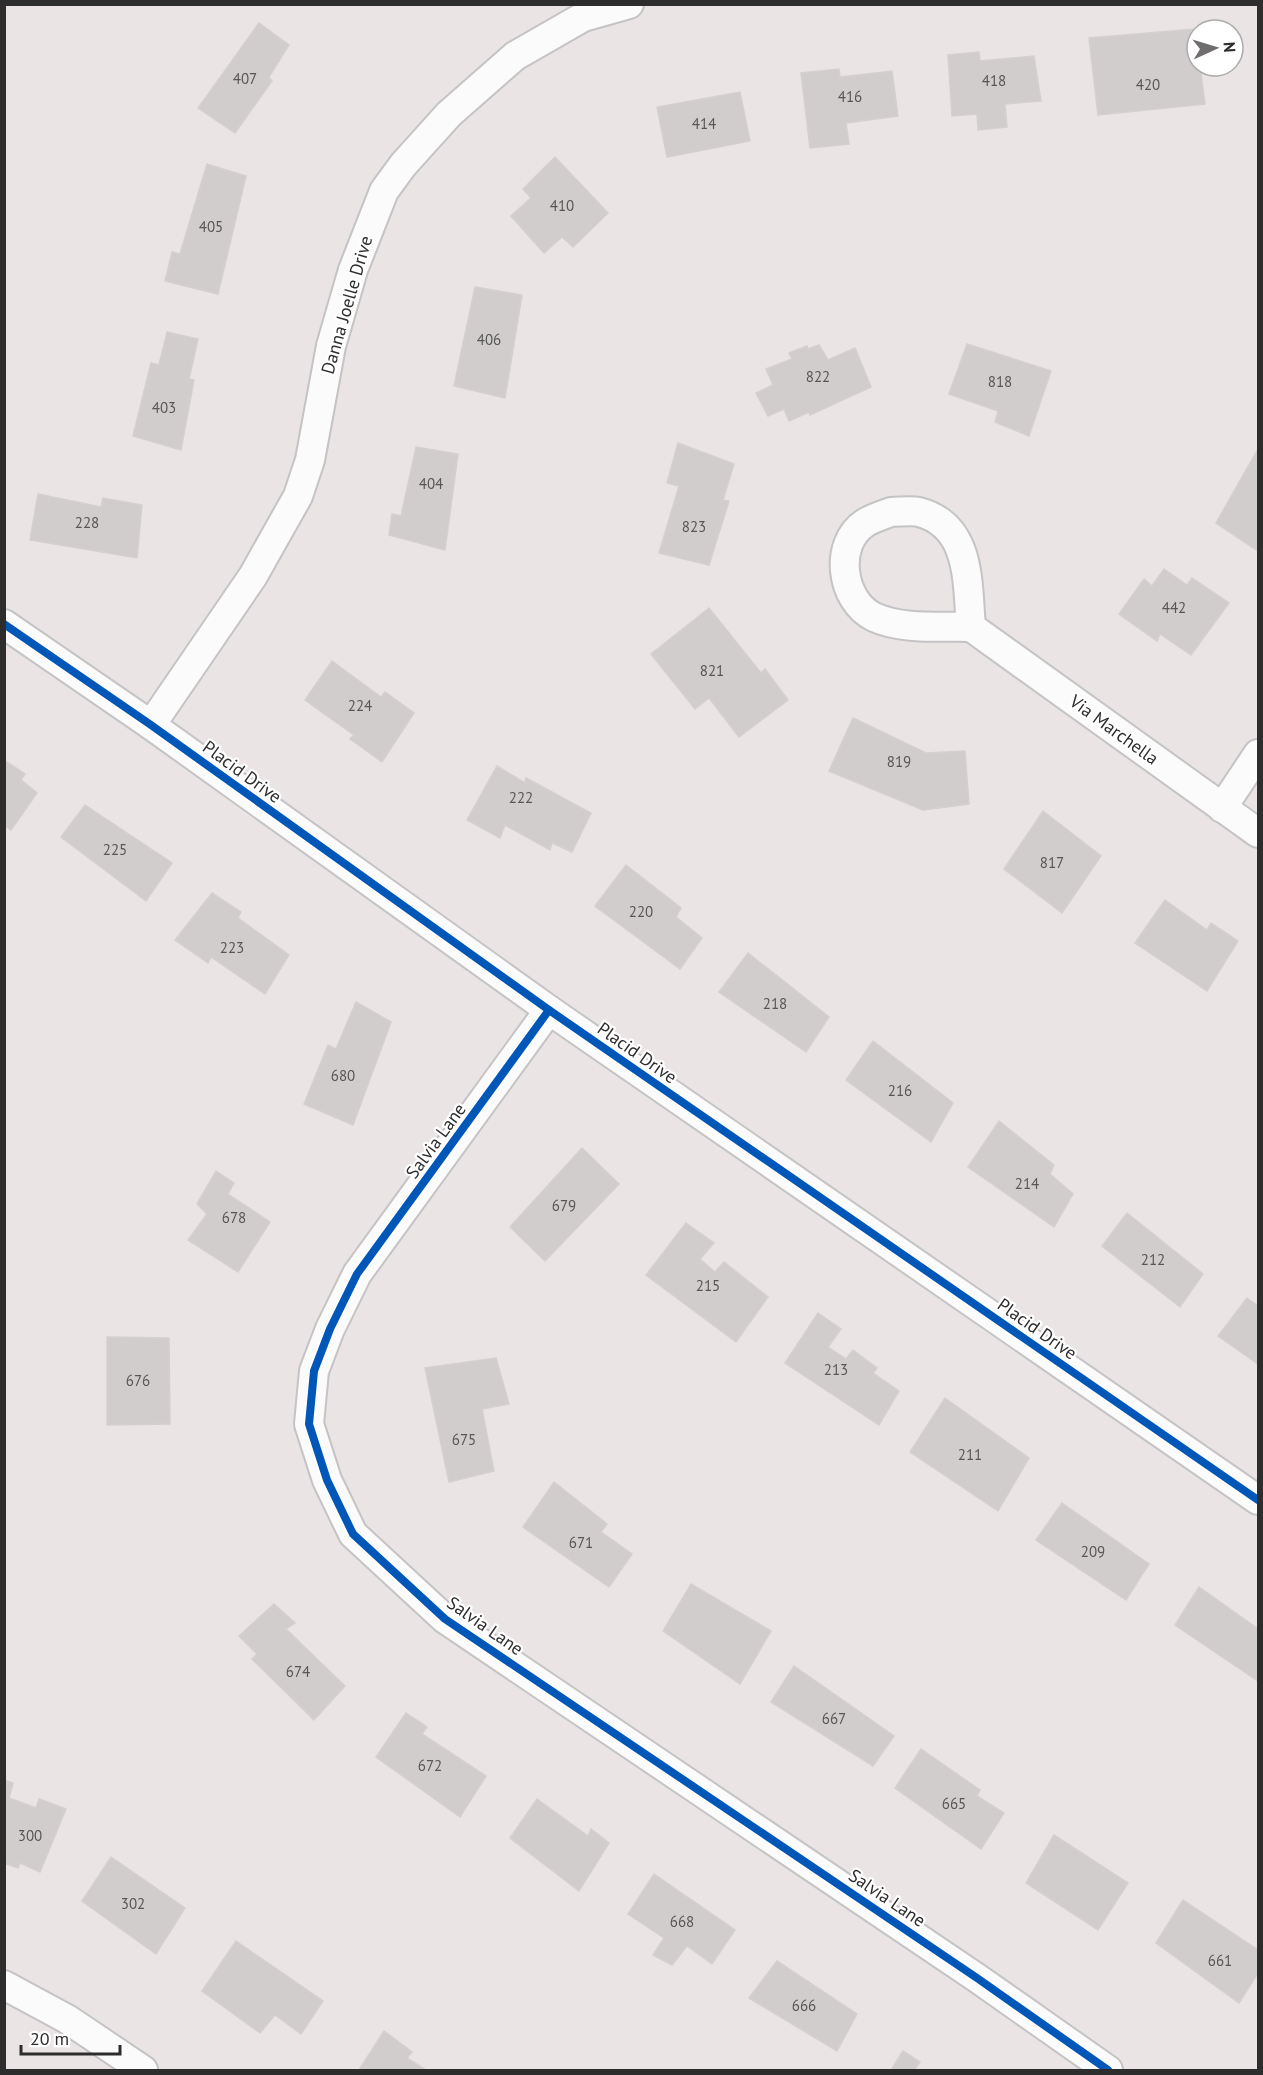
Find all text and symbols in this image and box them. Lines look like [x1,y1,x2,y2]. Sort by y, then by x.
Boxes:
north arrow [1185,18,1245,78]
text: N [1220,41,1240,53]
house number: 407 [233,69,257,88]
house number: 418 [982,71,1006,90]
house number: 420 [1136,75,1160,94]
house number: 416 [838,87,862,106]
house number: 414 [692,114,716,133]
house number: 410 [550,196,574,215]
house number: 405 [199,217,223,236]
street label: Danna Joelle Drive [316,233,377,377]
house number: 406 [477,330,501,349]
house number: 822 [806,367,830,386]
house number: 818 [988,372,1012,391]
house number: 403 [152,398,176,417]
house number: 404 [419,474,443,493]
house number: 228 [75,513,99,532]
house number: 823 [682,517,706,536]
house number: 442 [1162,598,1186,617]
house number: 821 [700,661,724,680]
street label: Via Marchella [1064,689,1163,770]
house number: 224 [348,696,372,715]
street label: Placid Drive [198,735,286,808]
house number: 819 [887,752,911,771]
house number: 222 [509,788,533,807]
house number: 225 [103,840,127,859]
house number: 817 [1040,853,1064,872]
house number: 220 [629,902,653,921]
house number: 223 [220,938,244,957]
house number: 218 [763,994,787,1013]
street label: Placid Drive [593,1017,682,1088]
house number: 680 [331,1066,355,1085]
house number: 216 [888,1081,912,1100]
street label: Salvia Lane [400,1098,471,1183]
house number: 214 [1015,1174,1039,1193]
house number: 679 [552,1196,576,1215]
house number: 678 [222,1208,246,1227]
house number: 212 [1141,1250,1165,1269]
house number: 215 [696,1276,720,1295]
street label: Placid Drive [993,1293,1082,1364]
house number: 213 [824,1360,848,1379]
house number: 676 [126,1371,150,1390]
house number: 675 [452,1430,476,1449]
house number: 211 [958,1445,982,1464]
house number: 671 [569,1533,593,1552]
house number: 209 [1081,1542,1105,1561]
street label: Salvia Lane [443,1591,528,1660]
house number: 674 [286,1662,310,1681]
house number: 667 [822,1709,846,1728]
house number: 672 [418,1756,442,1775]
house number: 665 [942,1794,966,1813]
house number: 300 [18,1826,42,1845]
street label: Salvia Lane [844,1863,930,1932]
house number: 302 [121,1894,145,1913]
house number: 668 [670,1912,694,1931]
house number: 661 [1208,1951,1232,1970]
house number: 666 [792,1996,816,2015]
scale bar [21,2018,120,2056]
text: 20 m [30,2027,69,2050]

